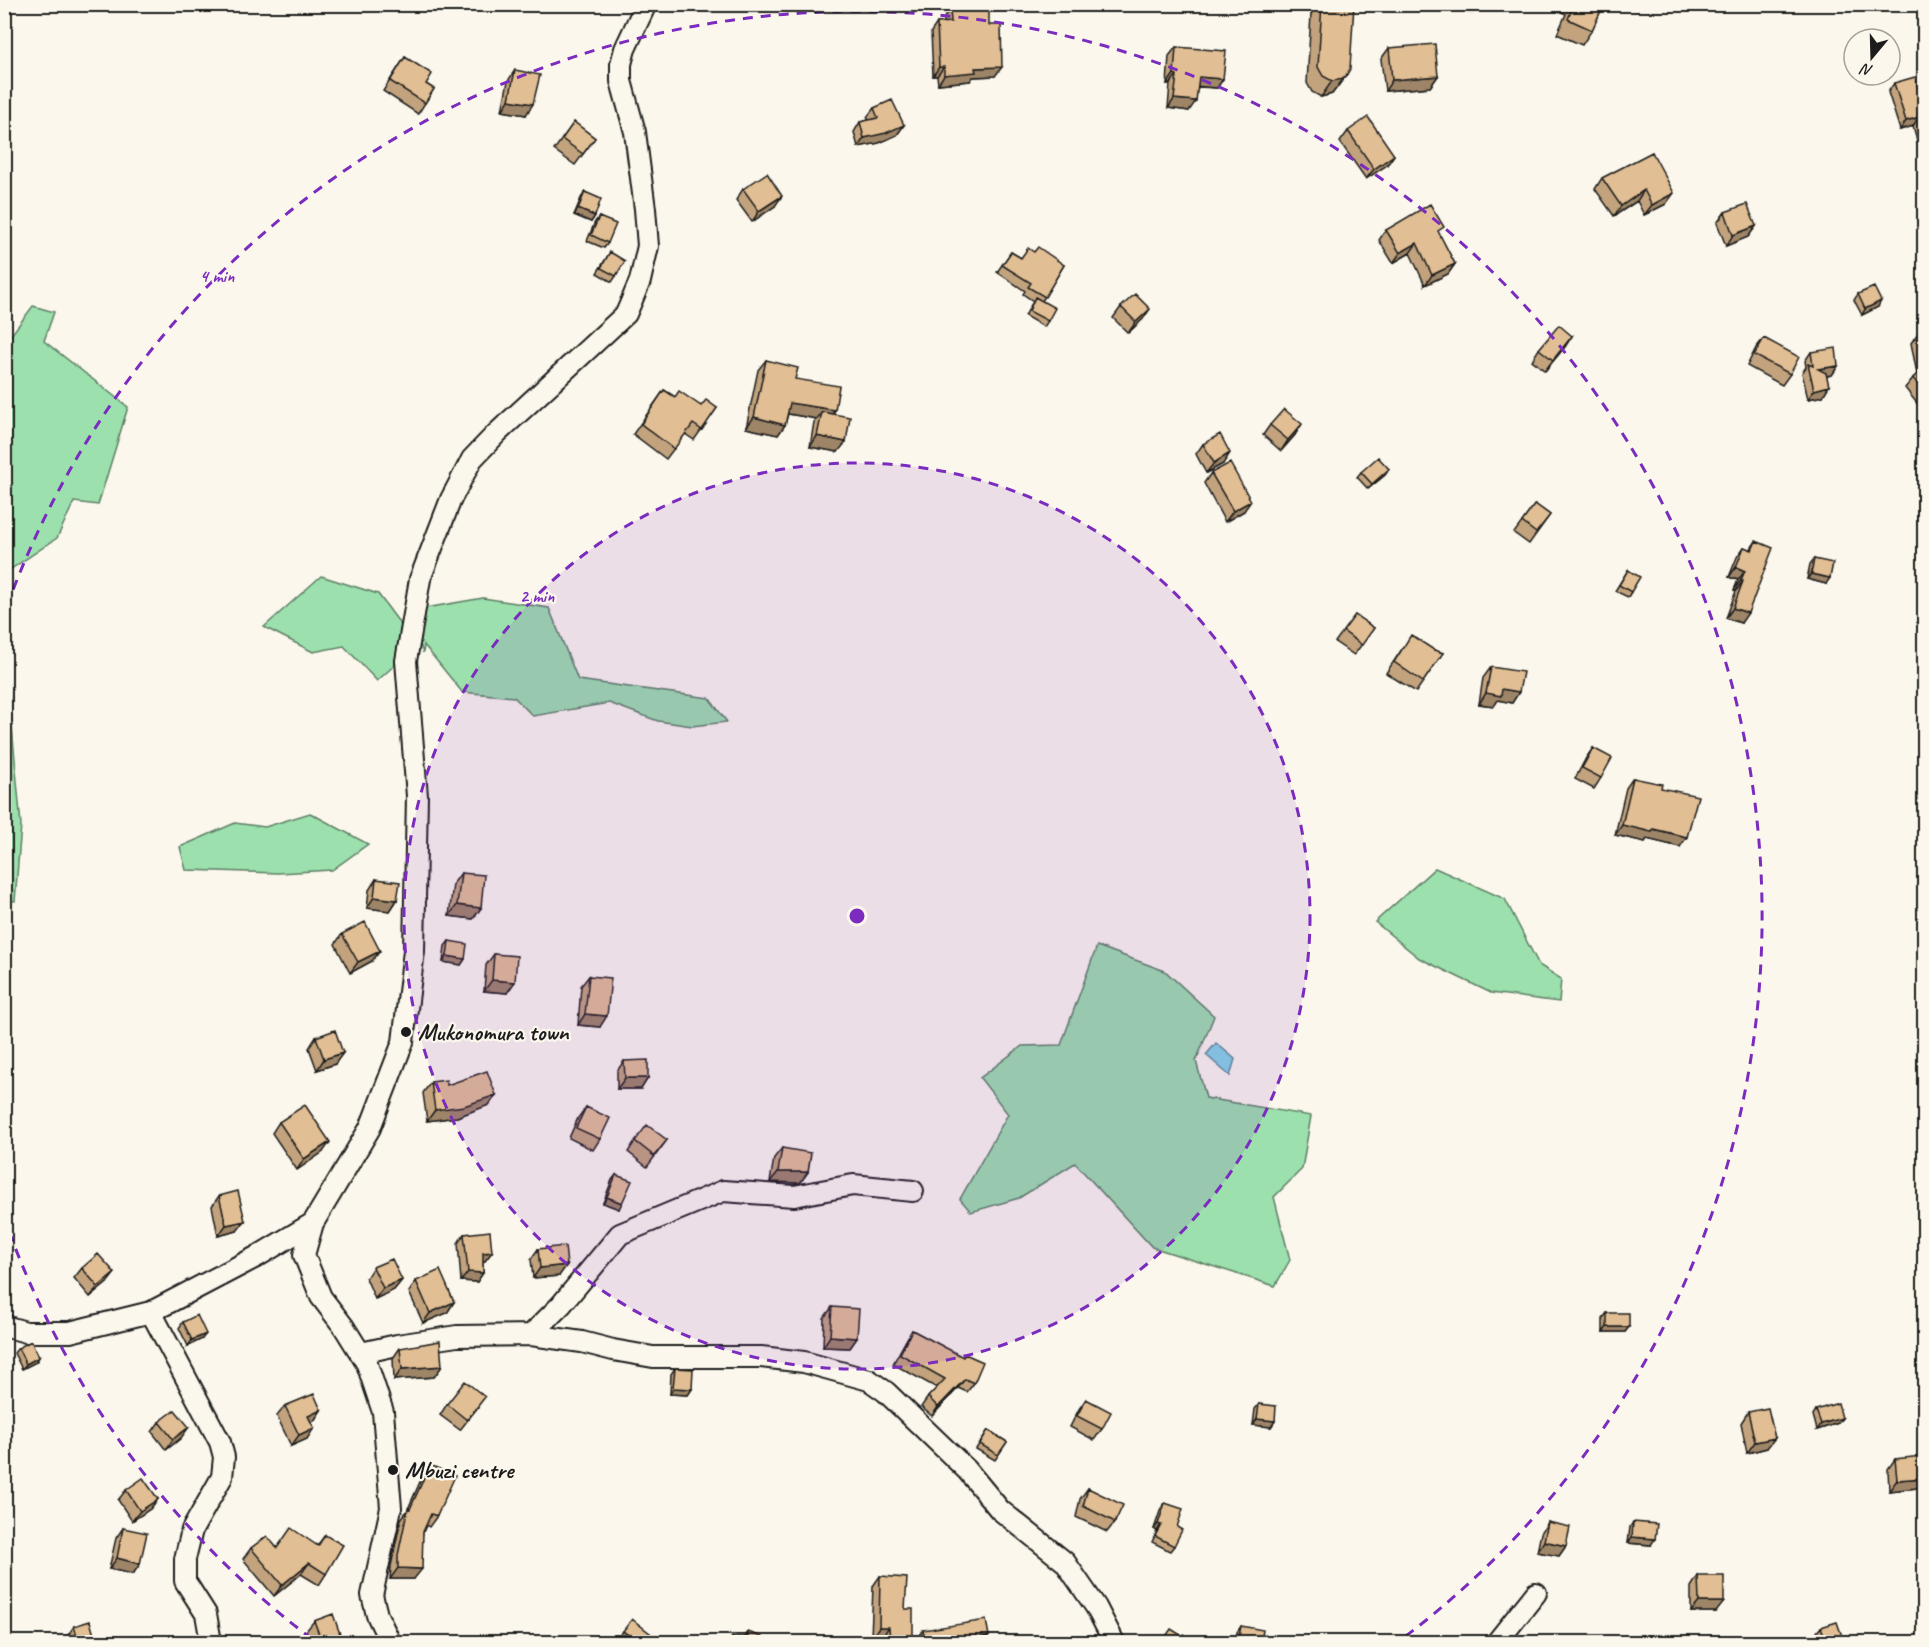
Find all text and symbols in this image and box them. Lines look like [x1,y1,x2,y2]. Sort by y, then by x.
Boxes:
north arrow [1842,27,1902,87]
text: N [1857,58,1875,81]
text: 4 min [200,265,235,287]
text: 2 min [520,585,555,607]
centre of rings [847,906,867,926]
place label: Mukonomura town [418,1017,570,1047]
marker: Mukonomura town [399,1025,413,1039]
place label: Mbuzi centre [405,1455,515,1485]
marker: Mbuzi centre [386,1463,400,1477]

